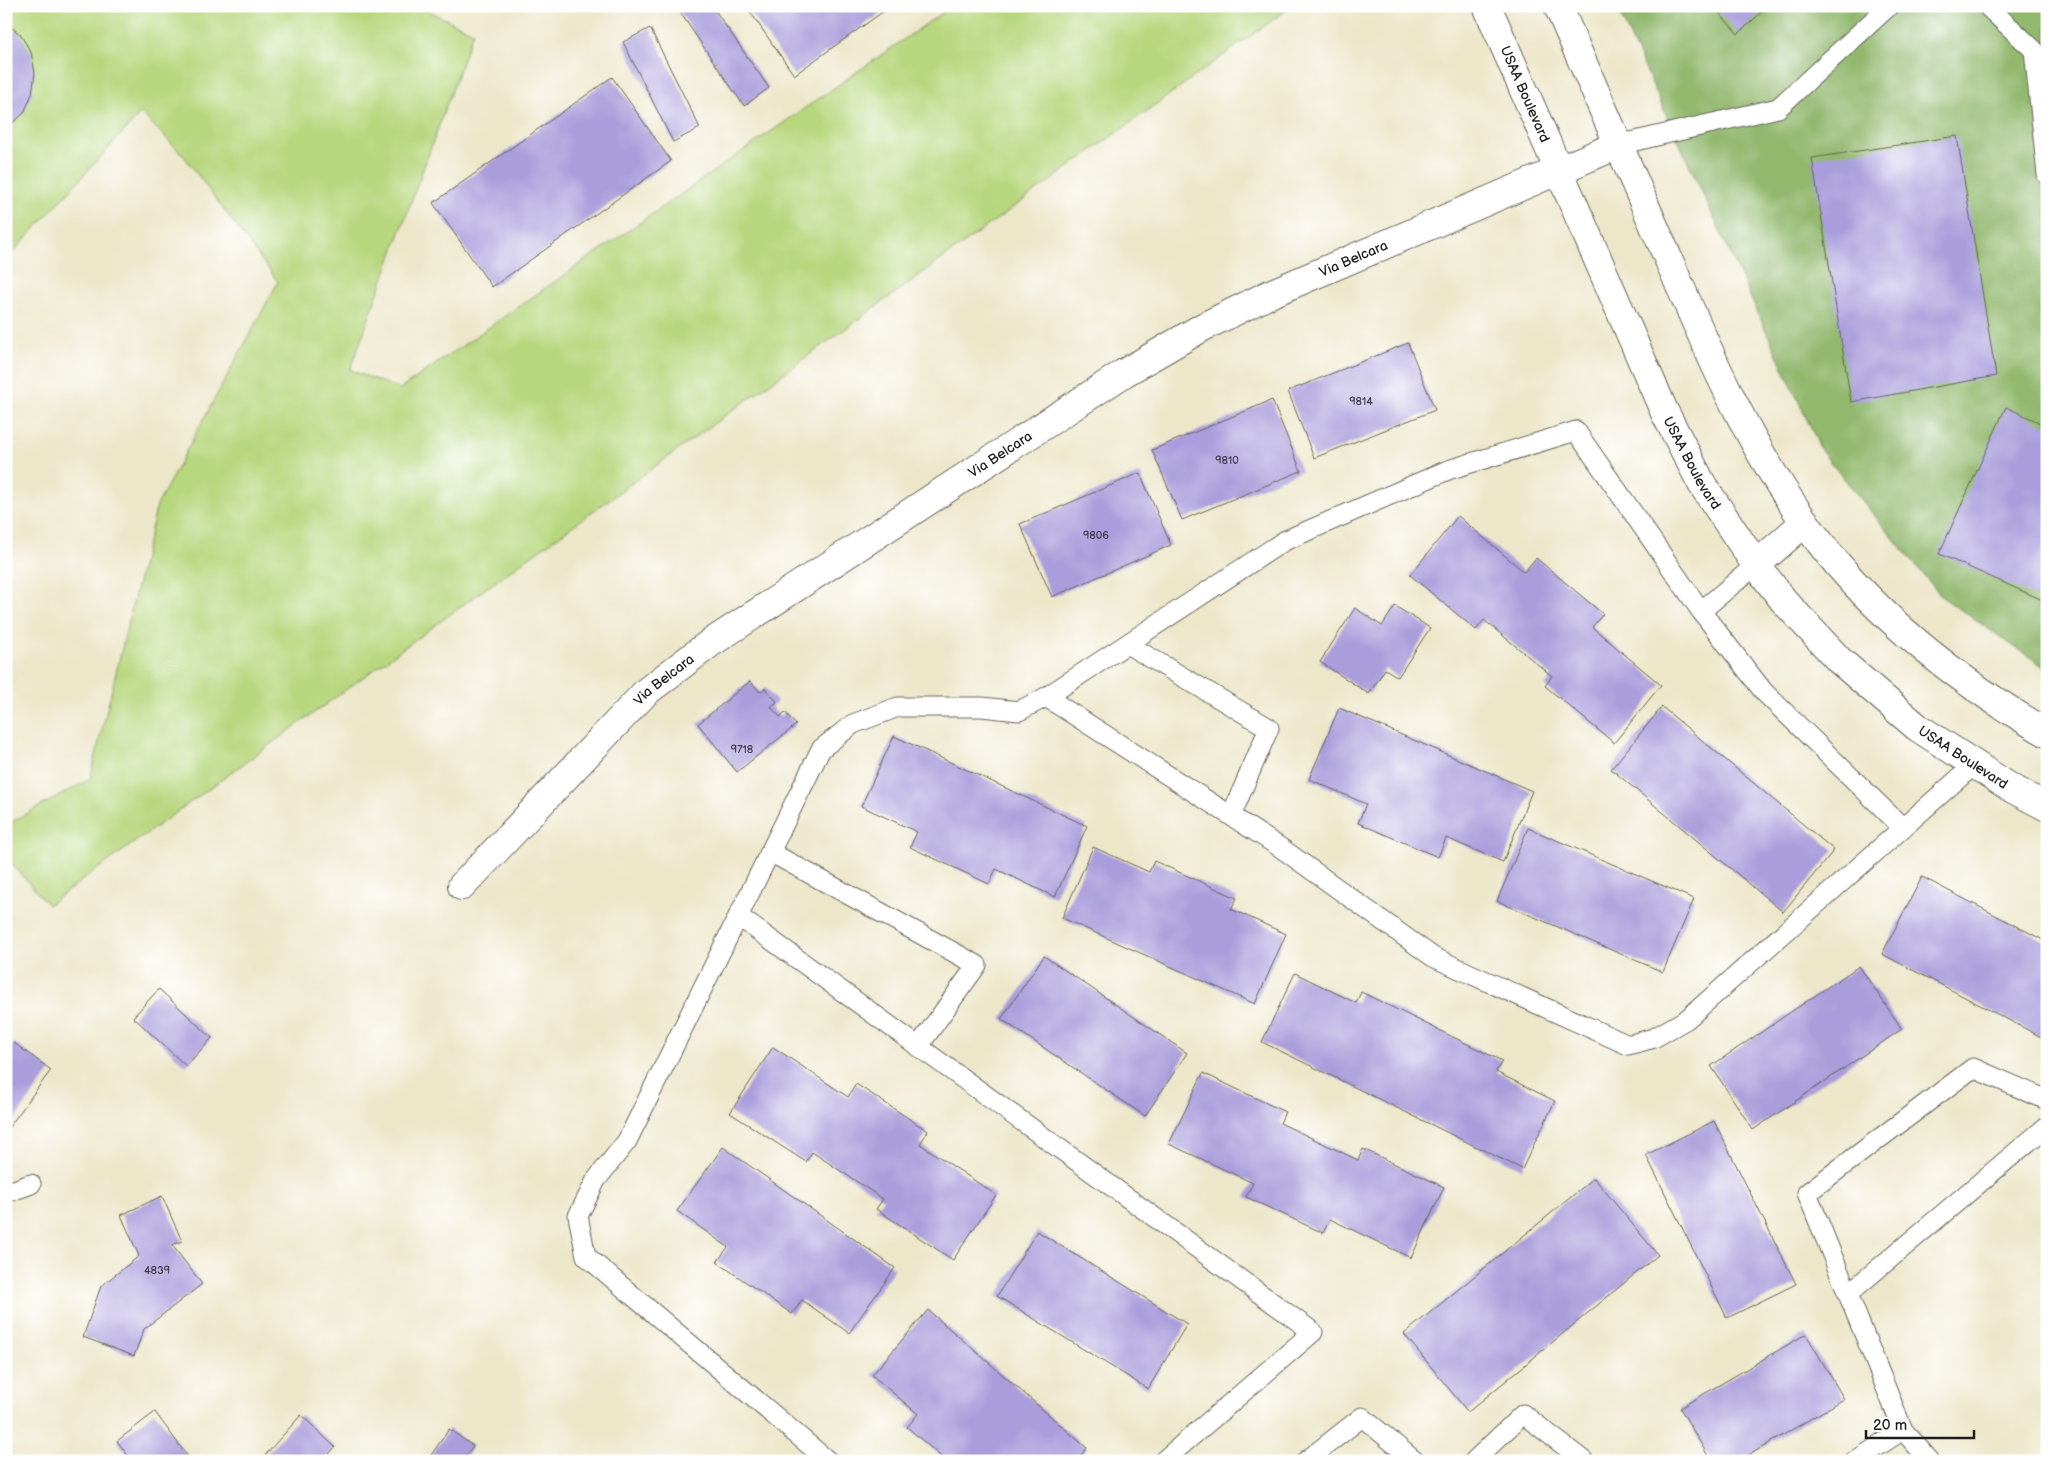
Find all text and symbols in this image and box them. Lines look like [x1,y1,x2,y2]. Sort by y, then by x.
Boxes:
street label: USAA Boulevard [1496,43,1553,145]
street label: Via Belcara [1317,237,1390,281]
house number: 9814 [1349,395,1373,408]
street label: USAA Boulevard [1659,414,1724,513]
street label: Via Belcara [965,427,1035,481]
house number: 9810 [1215,454,1239,467]
house number: 9806 [1083,529,1109,542]
street label: Via Belcara [630,650,698,709]
street label: USAA Boulevard [1915,722,2011,793]
house number: 9718 [731,743,753,756]
house number: 4839 [144,1264,170,1277]
scale bar [1866,1407,1973,1439]
text: 20 m [1873,1416,1907,1435]

